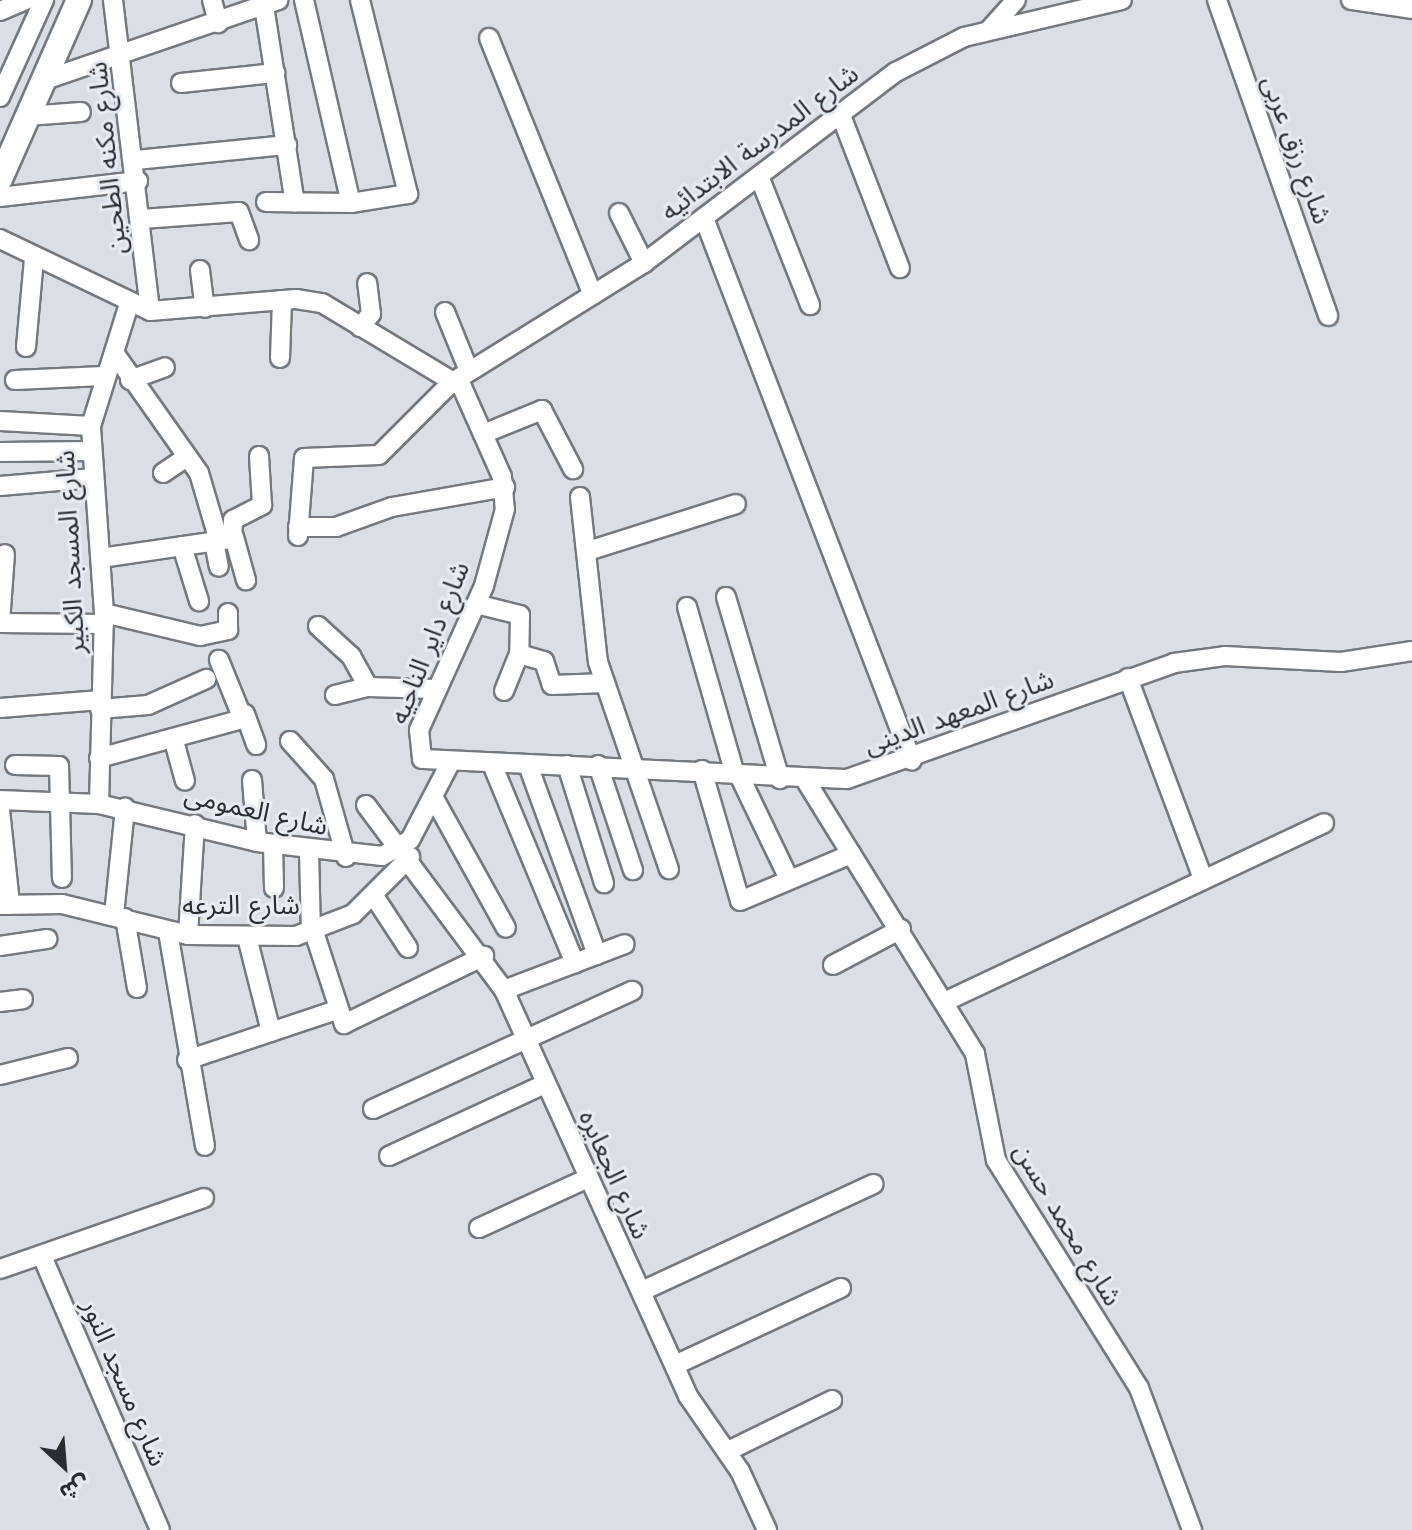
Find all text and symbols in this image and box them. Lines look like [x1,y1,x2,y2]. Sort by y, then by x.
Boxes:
street label: شارع المدرسة الابتدائيه [655,59,865,227]
street label: شارع مكنه الطحين [82,60,134,256]
street label: شارع رزق عربى [1255,72,1337,228]
street label: شارع المسجد الكبير [50,449,92,655]
street label: شارع داير الناحيه [383,557,477,729]
street label: شارع المعهد الدينى [860,664,1058,762]
street label: شارع العمومى [181,779,331,843]
street label: شارع الترعه [182,890,300,922]
street label: شارع الجعايره [572,1106,656,1244]
street label: شارع محمد حسن [1006,1138,1128,1312]
street label: شارع مسجد النور [75,1295,173,1471]
north arrow [24,1426,104,1506]
text: ش [56,1470,94,1506]

